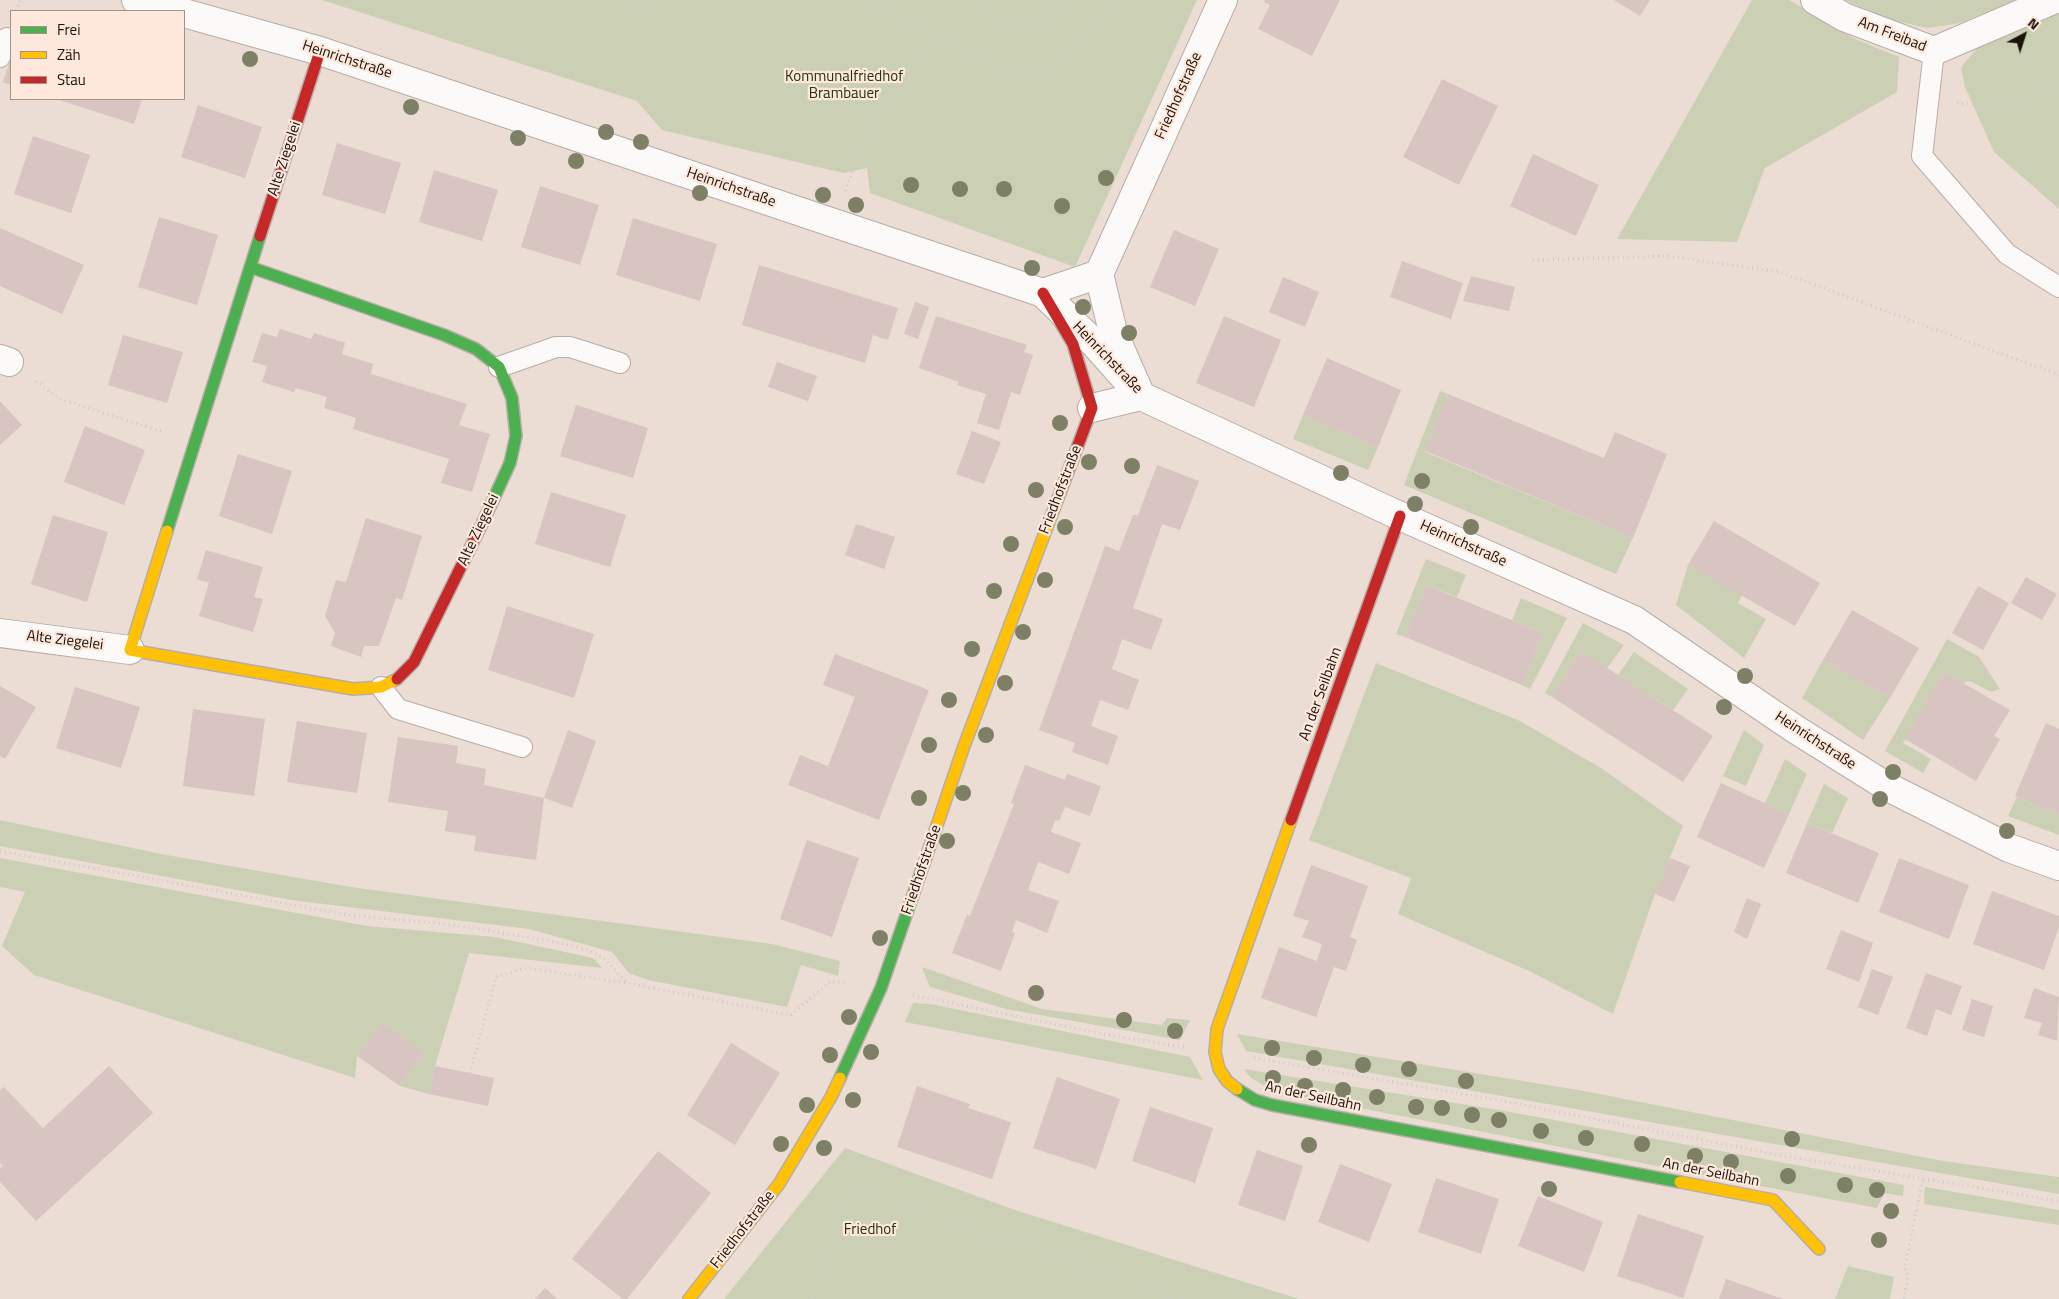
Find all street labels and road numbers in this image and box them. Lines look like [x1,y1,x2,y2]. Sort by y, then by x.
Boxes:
street label: Am Freibad [1855,14,1929,56]
street label: Heinrichstraße [300,37,394,83]
street label: Friedhofstraße [1152,50,1206,142]
street label: Alte Ziegelei [265,120,305,198]
street label: Heinrichstraße [684,164,778,212]
street label: Heinrichstraße [1068,318,1146,398]
street label: Friedhofstraße [1036,443,1086,537]
street label: Alte Ziegelei [455,491,503,569]
street label: Heinrichstraße [1417,517,1509,571]
street label: Alte Ziegelei [26,627,104,655]
street label: An der Seilbahn [1296,645,1346,743]
street label: Heinrichstraße [1771,708,1859,774]
street label: Friedhofstraße [898,823,946,917]
street label: An der Seilbahn [1263,1078,1363,1116]
street label: An der Seilbahn [1661,1155,1761,1191]
street label: Friedhofstraße [707,1188,779,1272]

